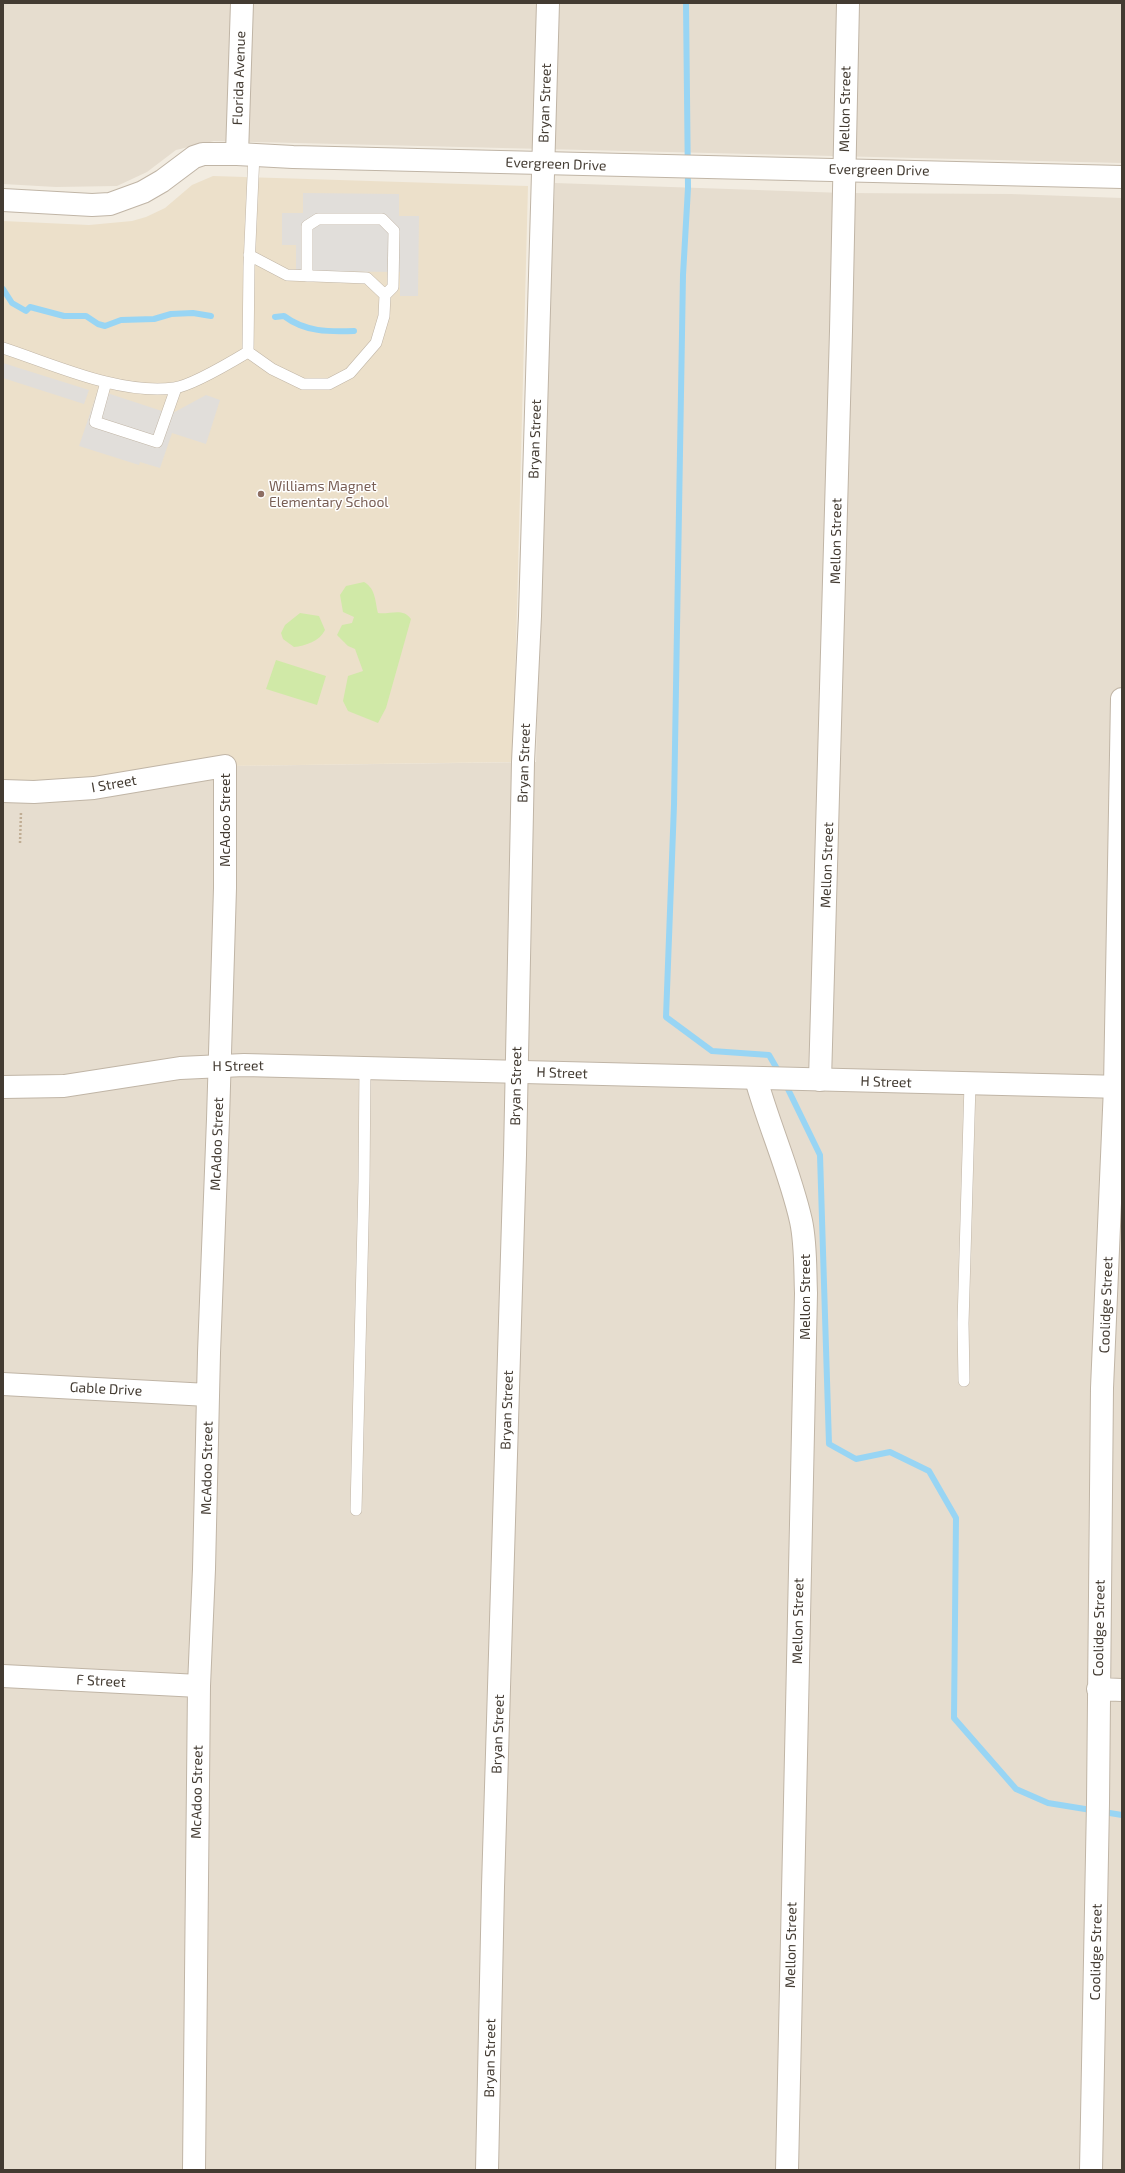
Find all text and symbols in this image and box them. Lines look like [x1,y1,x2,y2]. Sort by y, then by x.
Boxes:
street label: Florida Avenue [229,30,249,126]
street label: Bryan Street [535,63,555,143]
street label: Mellon Street [836,66,854,152]
street label: Evergreen Drive [505,154,607,174]
street label: Evergreen Drive [828,161,930,179]
street label: Bryan Street [525,399,545,479]
place label: Williams Magnet Elementary School [269,478,388,510]
marker: Williams Magnet Elementary School [256,489,266,499]
street label: Mellon Street [827,498,845,584]
street label: Bryan Street [514,723,534,803]
street label: I Street [90,772,138,796]
street label: McAdoo Street [217,773,233,867]
street label: Mellon Street [817,822,837,908]
street label: Bryan Street [507,1046,525,1126]
street label: H Street [212,1057,264,1075]
street label: H Street [536,1064,588,1082]
street label: H Street [860,1073,912,1091]
street label: McAdoo Street [207,1097,227,1191]
street label: Mellon Street [797,1254,813,1340]
street label: Coolidge Street [1096,1256,1116,1354]
street label: Bryan Street [497,1370,517,1450]
street label: Gable Drive [69,1379,143,1399]
street label: McAdoo Street [198,1421,216,1515]
street label: Mellon Street [789,1578,807,1664]
street label: Coolidge Street [1090,1579,1108,1677]
street label: F Street [76,1671,126,1691]
street label: Bryan Street [488,1694,508,1774]
street label: McAdoo Street [188,1745,206,1839]
street label: Mellon Street [782,1902,800,1988]
street label: Coolidge Street [1087,1903,1105,2001]
street label: Bryan Street [481,2018,499,2098]

